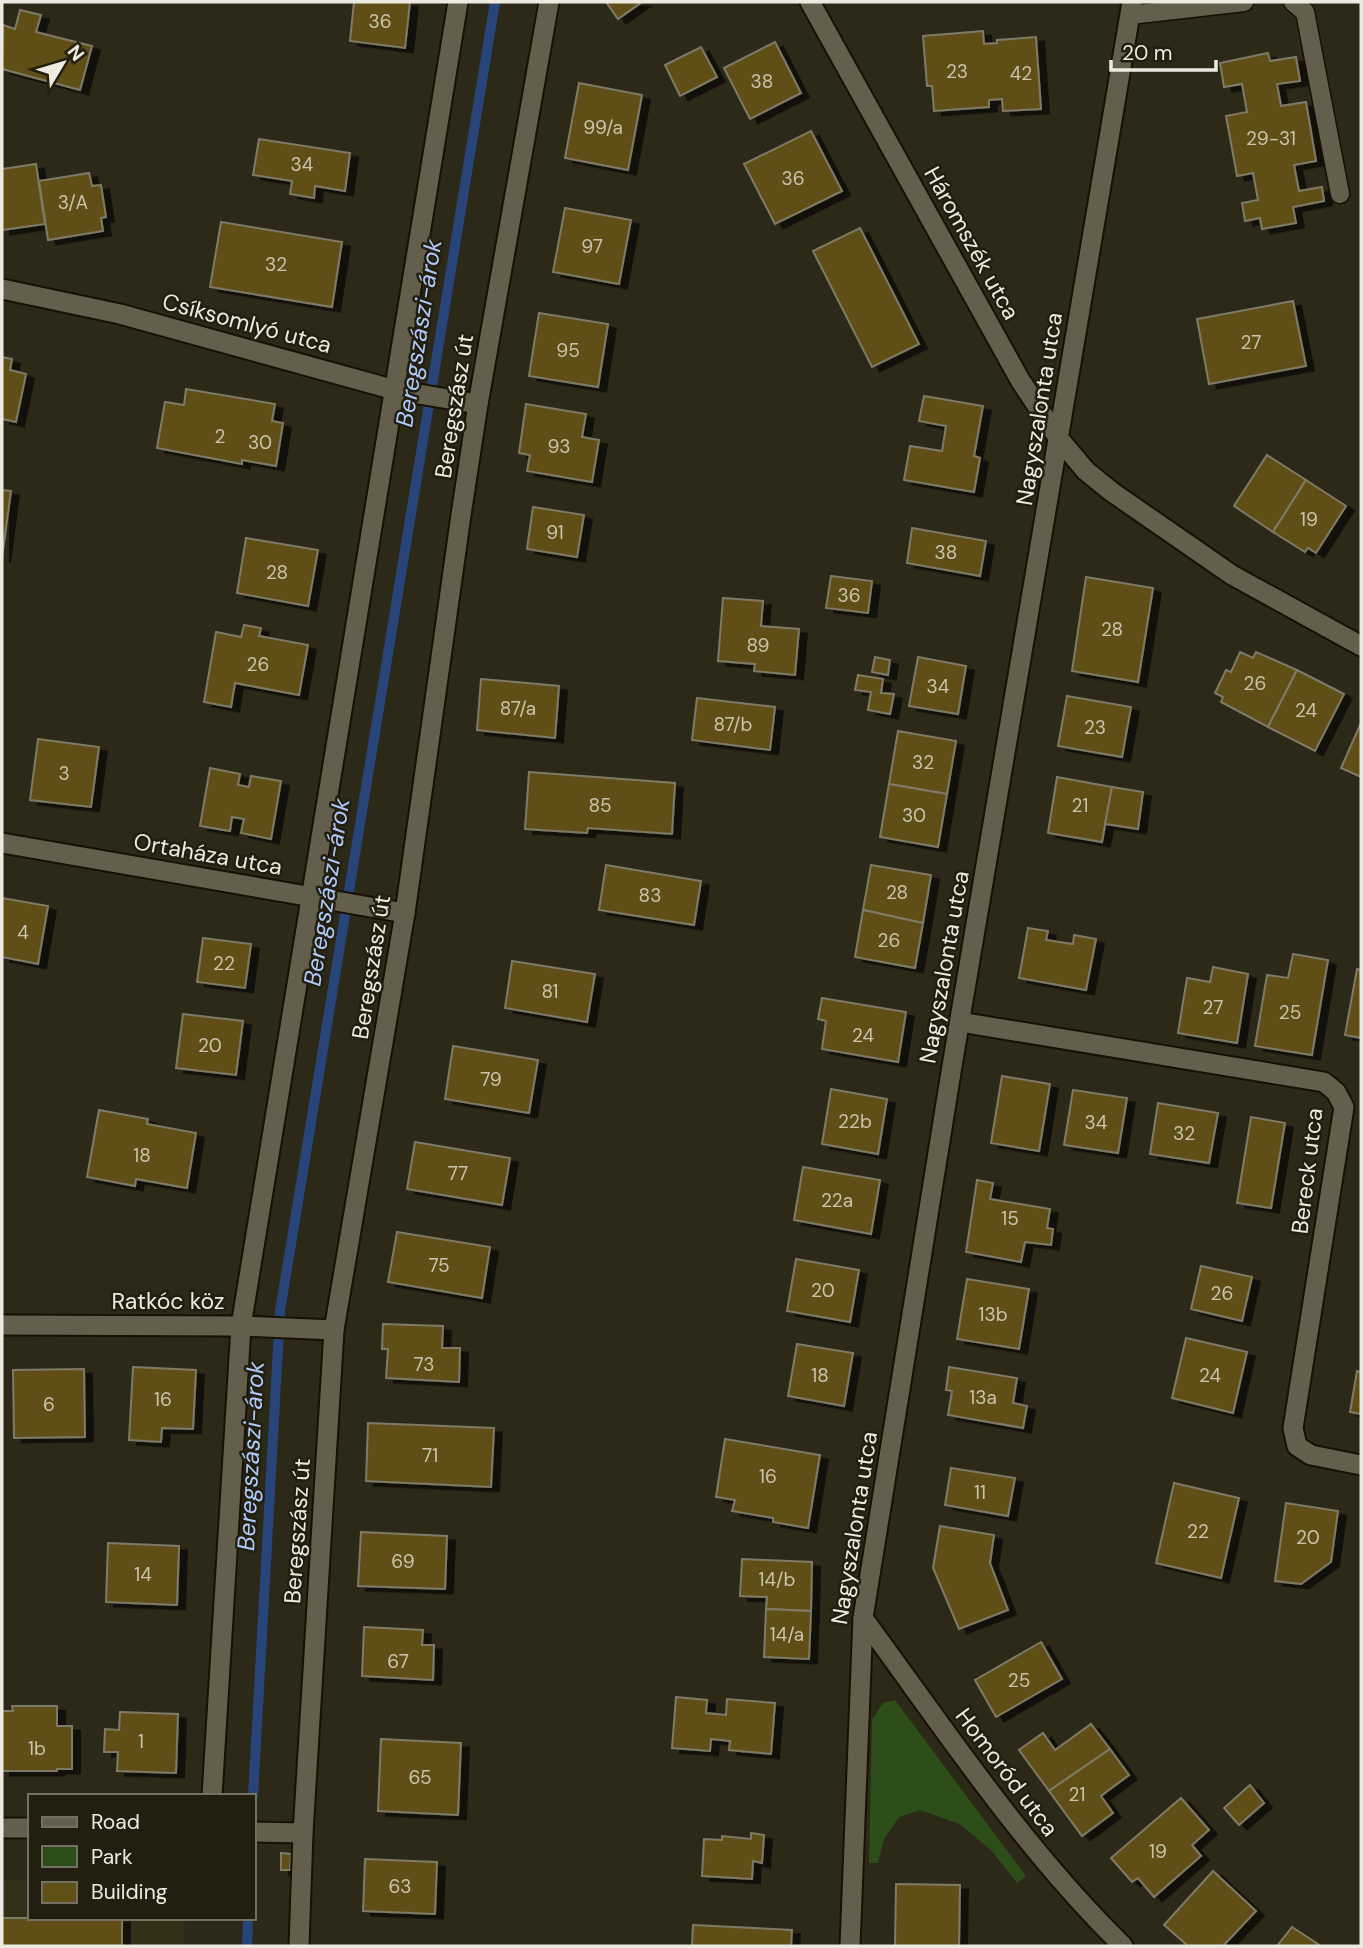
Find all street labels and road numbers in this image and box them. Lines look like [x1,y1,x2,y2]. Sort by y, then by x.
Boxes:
street label: Háromszék utca [917,161,1027,325]
street label: Csíksomlyó utca [159,286,335,360]
street label: Nagyszalonta utca [1009,310,1069,508]
street label: Beregszász út [428,332,480,480]
street label: Ortaháza utca [131,826,285,882]
street label: Nagyszalonta utca [912,868,976,1066]
street label: Beregszász út [345,893,397,1041]
street label: Bereck utca [1284,1106,1330,1236]
street label: Ratkóc köz [111,1286,225,1316]
street label: Nagyszalonta utca [824,1429,884,1627]
street label: Beregszász út [277,1457,317,1605]
street label: Homoród utca [949,1702,1065,1842]

